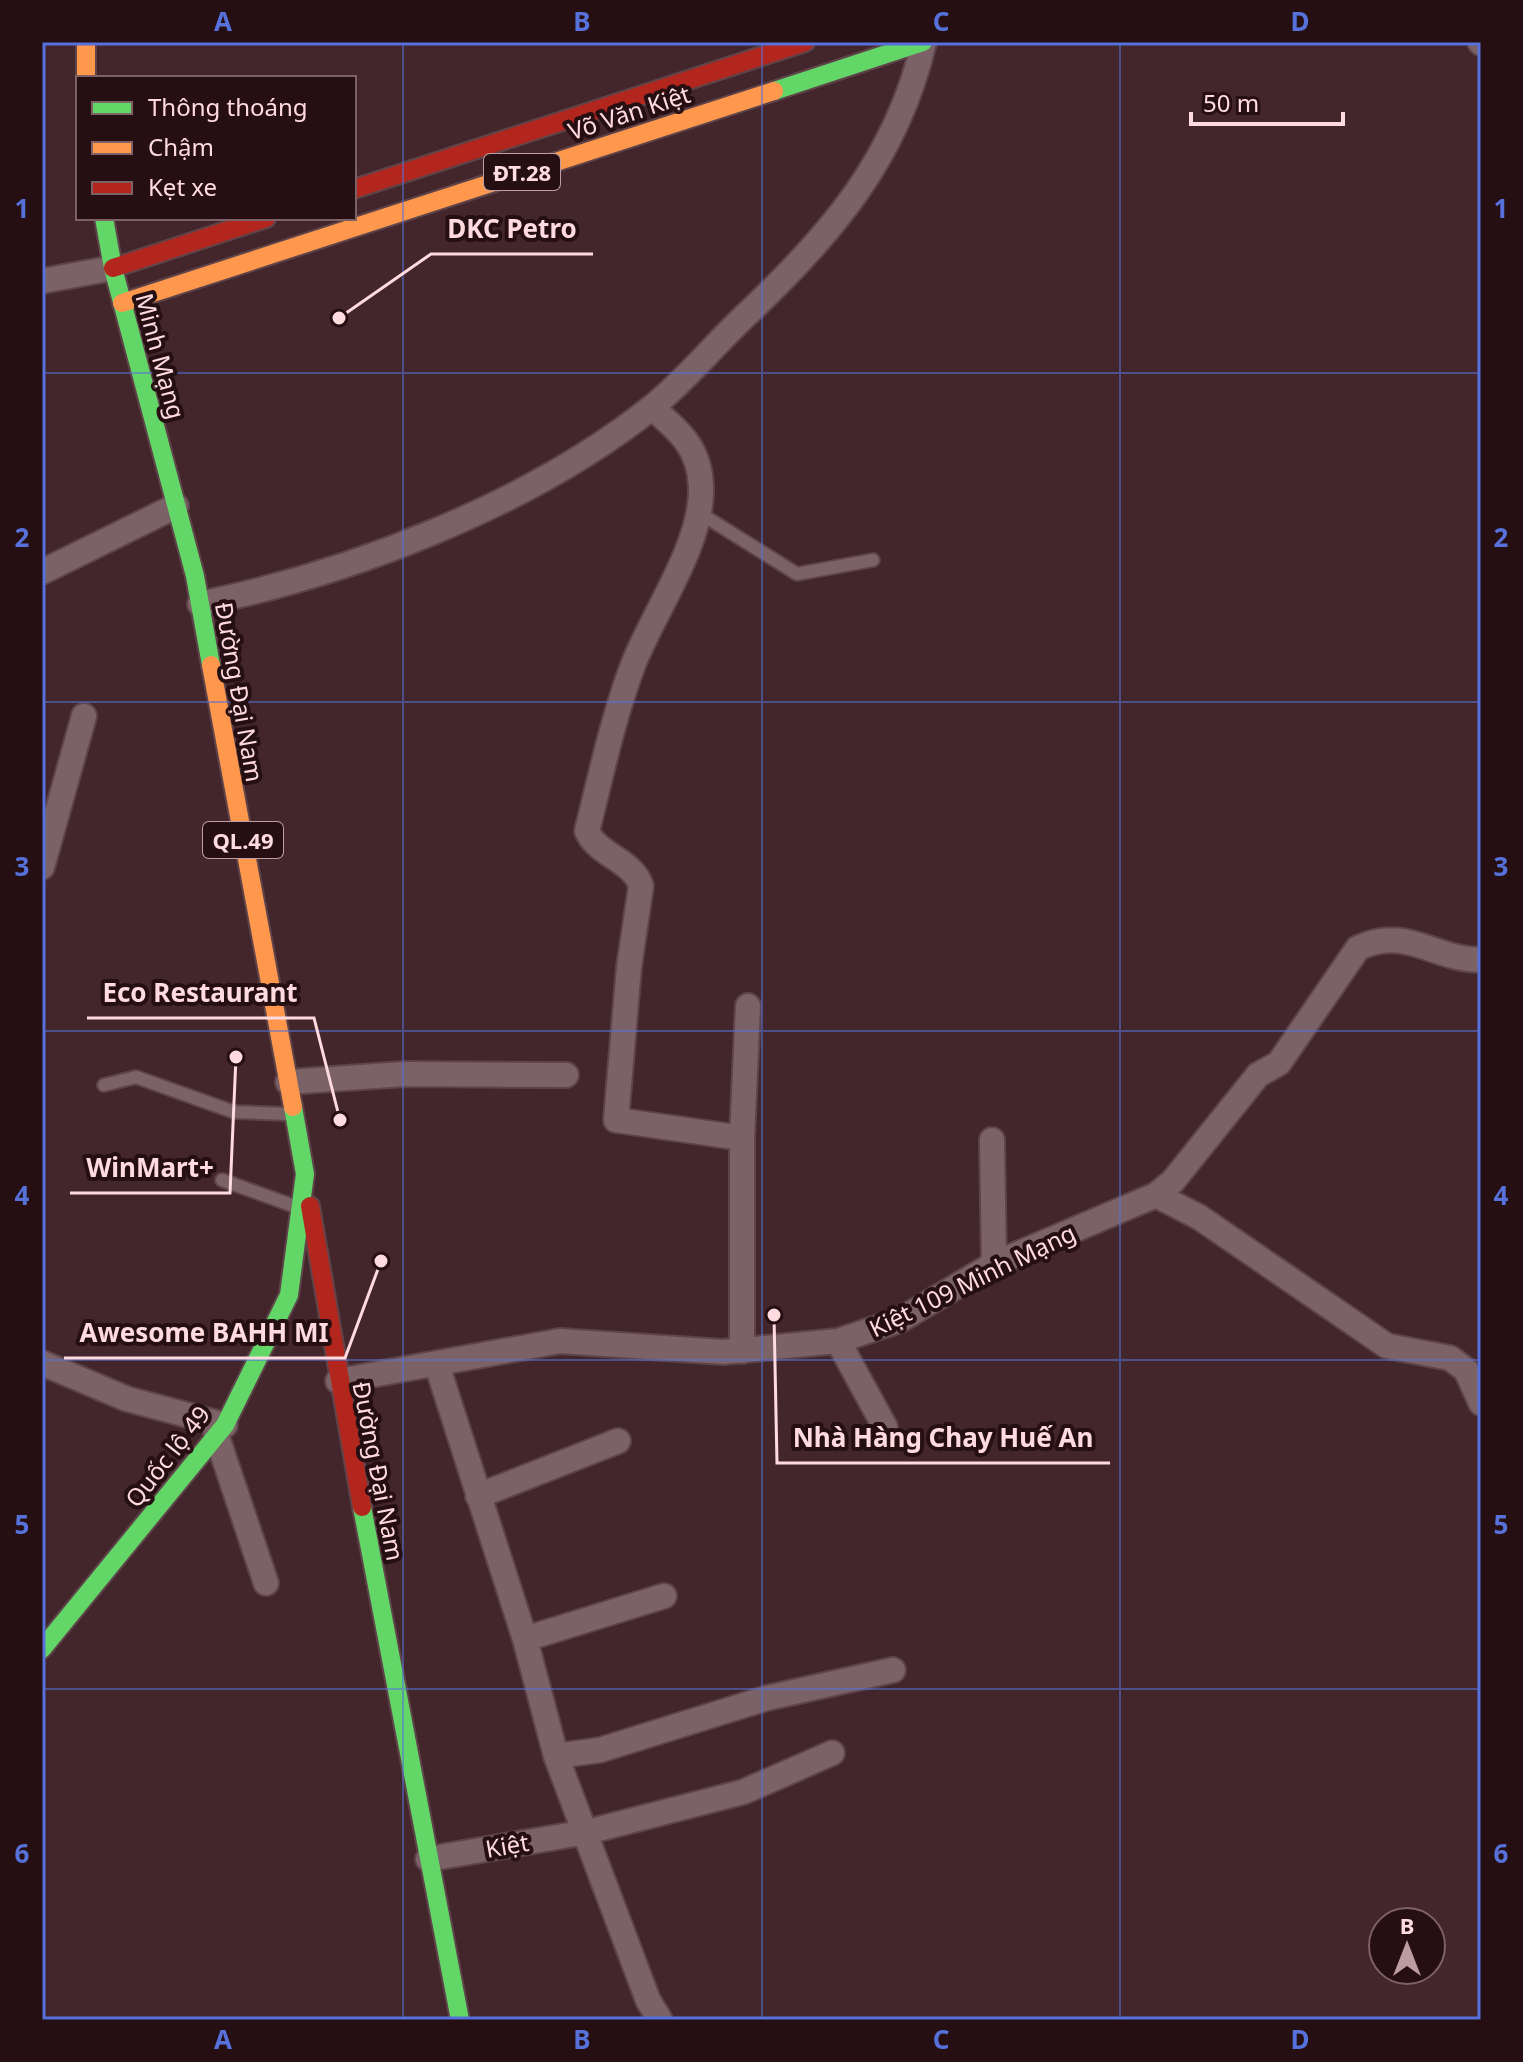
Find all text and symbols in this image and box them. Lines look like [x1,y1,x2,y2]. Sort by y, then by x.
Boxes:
text: A [214,3,232,39]
text: B [573,3,591,39]
text: C [933,3,949,39]
text: D [1290,3,1310,39]
legend [76,76,356,220]
scale bar [1191,76,1343,126]
street label: Võ Văn Kiệt [564,77,695,147]
text: 50 m [1203,86,1259,119]
text: Thông thoáng [148,90,308,123]
text: Chậm [148,130,214,163]
road number: ĐT.28 [484,154,560,190]
text: Kẹt xe [148,170,217,203]
text: 1 [15,190,29,226]
text: 1 [1494,190,1508,226]
callout: DKC Petro [431,204,593,254]
text: DKC Petro [447,210,577,246]
street label: Minh Mạng [128,290,194,422]
text: 2 [15,519,30,555]
text: 2 [1494,519,1509,555]
street label: Đường Đại Nam [208,600,272,784]
road number: QL.49 [203,822,283,858]
text: 3 [15,848,29,884]
text: 3 [1494,848,1508,884]
callout: Eco Restaurant [87,968,314,1018]
text: Eco Restaurant [102,974,298,1010]
callout: WinMart+ [70,1143,230,1193]
text: WinMart+ [86,1149,214,1185]
text: 4 [15,1177,30,1213]
text: 4 [1494,1177,1509,1213]
street label: Kiệt 109 Minh Mạng [863,1216,1081,1344]
callout: Awesome BAHH MI [64,1308,345,1358]
text: Awesome BAHH MI [79,1314,329,1350]
street label: Đường Đại Nam [345,1379,413,1563]
street label: Quốc lộ 49 [117,1398,217,1514]
callout: Nhà Hàng Chay Huế An [777,1413,1110,1463]
text: Nhà Hàng Chay Huế An [793,1419,1093,1455]
text: 5 [15,1506,29,1542]
text: 5 [1494,1506,1508,1542]
street label: Kiệt [483,1825,531,1865]
text: 6 [15,1835,30,1871]
text: 6 [1494,1835,1509,1871]
north arrow [1367,1906,1447,1986]
text: B [1400,1910,1414,1940]
text: A [214,2021,232,2057]
text: B [573,2021,591,2057]
text: C [933,2021,949,2057]
text: D [1290,2021,1310,2057]

